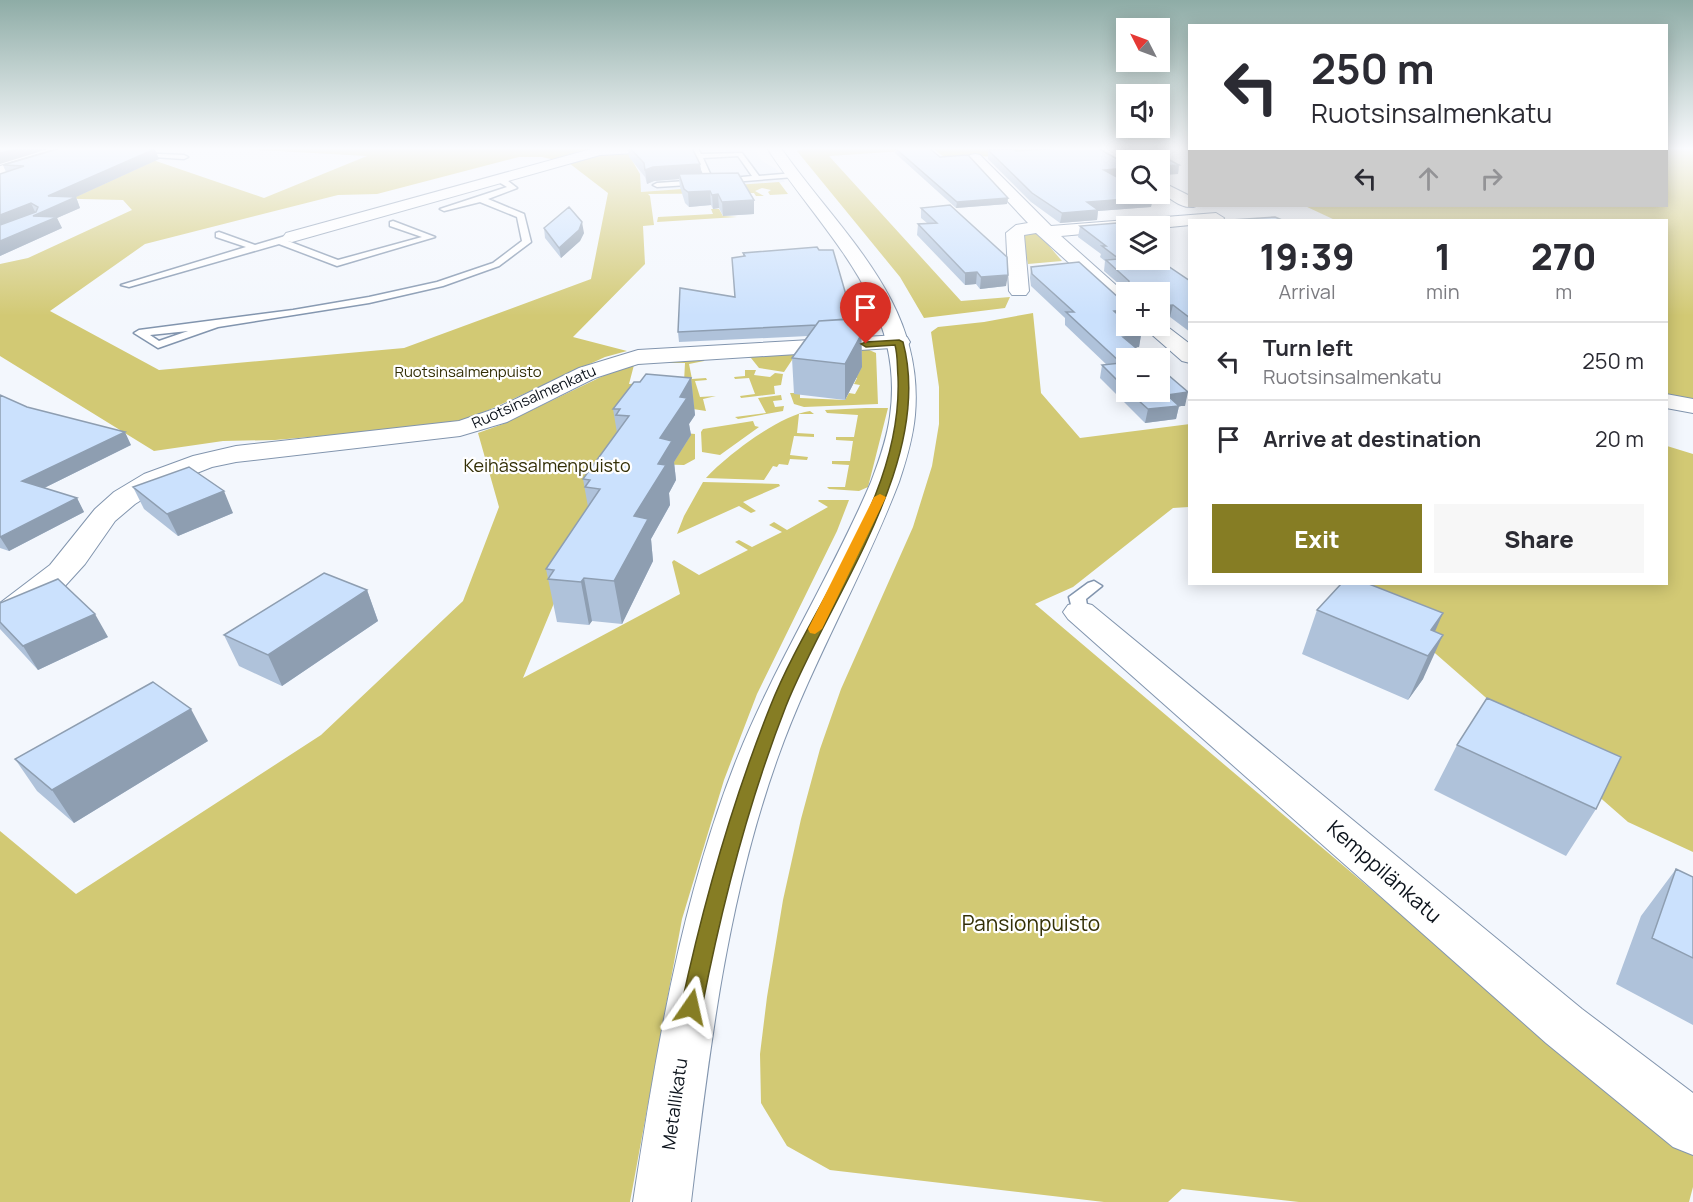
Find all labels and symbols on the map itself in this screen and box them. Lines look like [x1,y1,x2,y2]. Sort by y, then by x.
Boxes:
north arrow [1116,18,1170,72]
pin [840,282,891,344]
street label: Ruotsinsalmenkatu [468,360,599,433]
park label: Ruotsinsalmenpuisto [394,361,542,382]
park label: Keihässalmenpuisto [463,453,631,477]
street label: Kemppilänkatu [1321,814,1448,929]
park label: Pansionpuisto [962,909,1100,937]
position arrow [659,975,723,1039]
street label: Metallikatu [656,1056,692,1151]

